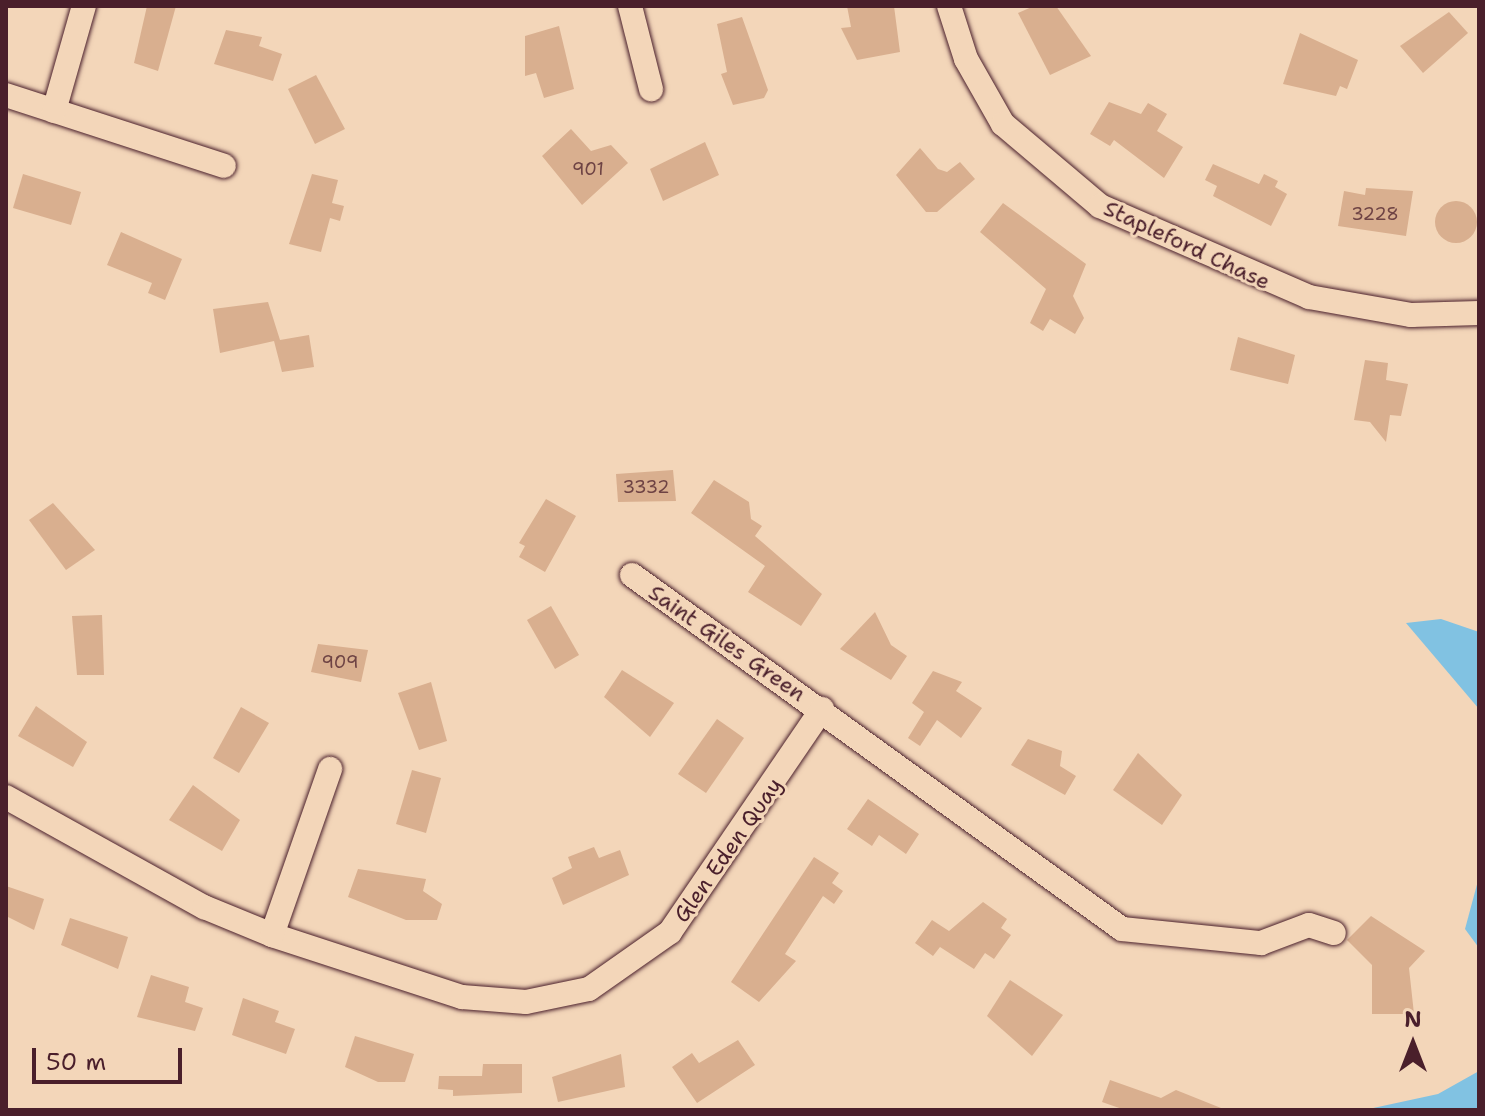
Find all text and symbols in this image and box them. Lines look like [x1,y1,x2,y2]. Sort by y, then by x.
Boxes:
house number: 901 [572,158,604,180]
street label: Stapleford Chase [1100,195,1274,295]
house number: 3228 [1351,203,1399,225]
house number: 3332 [622,476,670,498]
street label: Saint Giles Green [644,579,810,707]
house number: 909 [321,651,359,673]
street label: Glen Eden Quay [668,773,788,927]
north arrow [1373,1004,1453,1084]
text: N [1404,1005,1422,1034]
scale bar [36,1032,186,1082]
text: 50 m [46,1046,106,1078]

